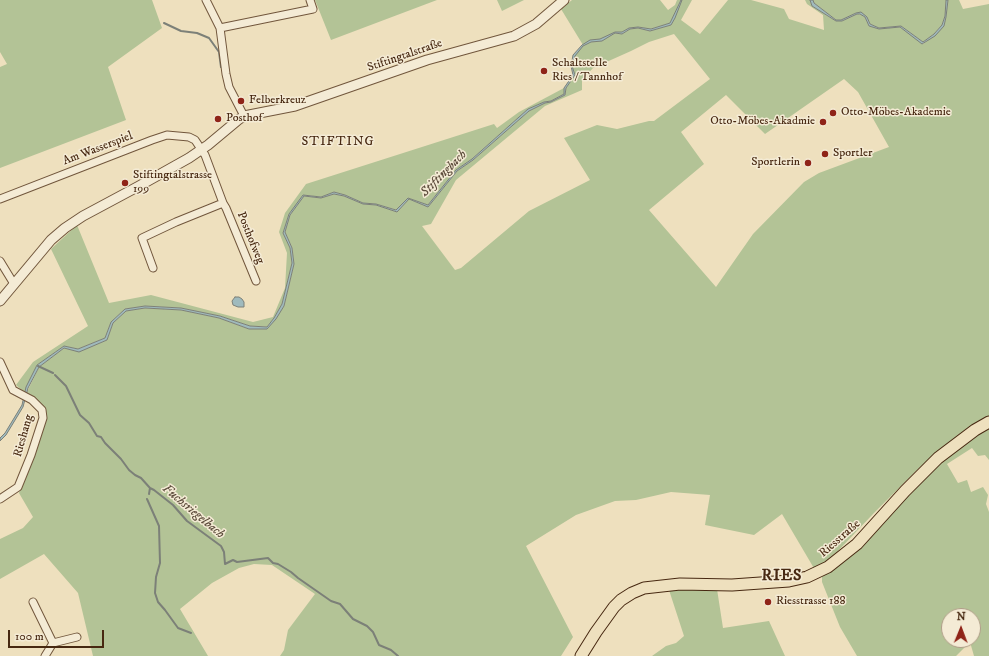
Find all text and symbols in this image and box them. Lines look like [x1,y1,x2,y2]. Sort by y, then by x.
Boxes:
street label: Stiftingtalstraße [366,36,444,76]
place label: Schaltstelle Ries / Tannhof [552,57,622,85]
marker: Schaltstelle Ries / Tannhof [539,66,549,76]
place label: Felberkreuz [249,94,306,108]
marker: Felberkreuz [236,96,246,106]
place label: Otto-Möbes-Akademie [841,106,951,120]
marker: Otto-Möbes-Akademie [828,108,838,118]
place label: Posthof [226,112,262,126]
marker: Posthof [213,114,223,124]
place label: Otto-Möbes-Akadmie [710,115,815,129]
marker: Otto-Möbes-Akadmie [818,117,828,127]
street label: Am Wasserspiel [61,129,135,169]
district label: STIFTING [301,134,375,150]
water label: Stiftingbach [417,147,471,201]
place label: Sportler [833,147,872,161]
marker: Sportler [820,149,830,159]
place label: Sportlerin [751,156,800,170]
marker: Sportlerin [803,158,813,168]
place label: Stiftingtalstrasse 199 [133,169,212,197]
marker: Stiftingtalstrasse 199 [120,178,130,188]
street label: Posthofweg [233,210,267,266]
street label: Rieshang [11,413,37,459]
water label: Fuchsriegelbach [159,482,227,542]
street label: Riesstraße [817,517,863,561]
district label: RIES [762,567,802,587]
place label: Riesstrasse 188 [776,595,845,609]
marker: Riesstrasse 188 [763,597,773,607]
north arrow [941,608,981,648]
text: N [957,610,966,624]
scale bar [10,622,106,648]
text: 100 m [15,629,44,644]

